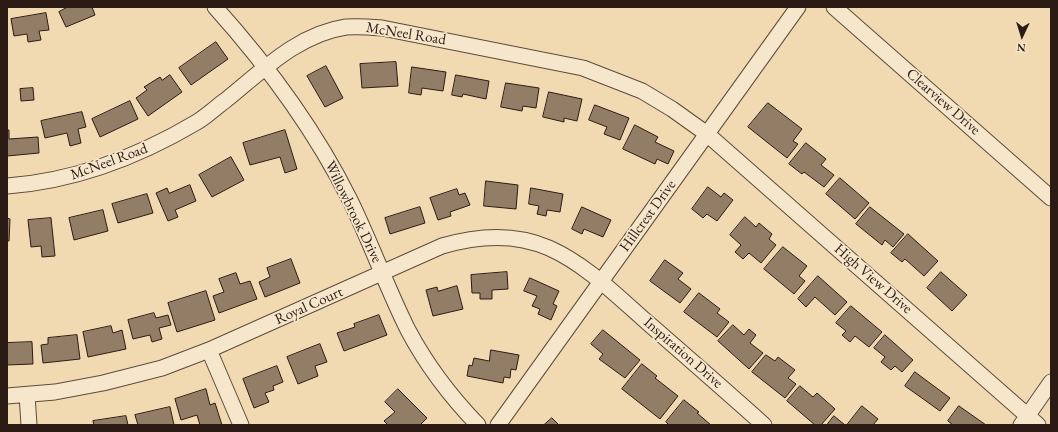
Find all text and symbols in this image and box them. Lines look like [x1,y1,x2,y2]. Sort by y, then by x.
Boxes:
north arrow [1002,16,1042,56]
street label: McNeel Road [365,19,447,49]
text: N [1016,41,1026,55]
street label: Clearview Drive [902,65,984,139]
street label: McNeel Road [68,140,150,184]
street label: Willowbrook Drive [321,158,385,266]
street label: Hillcrest Drive [616,177,680,255]
street label: High View Drive [830,240,916,318]
street label: Royal Court [272,283,346,329]
street label: Inspiration Drive [640,314,726,392]

